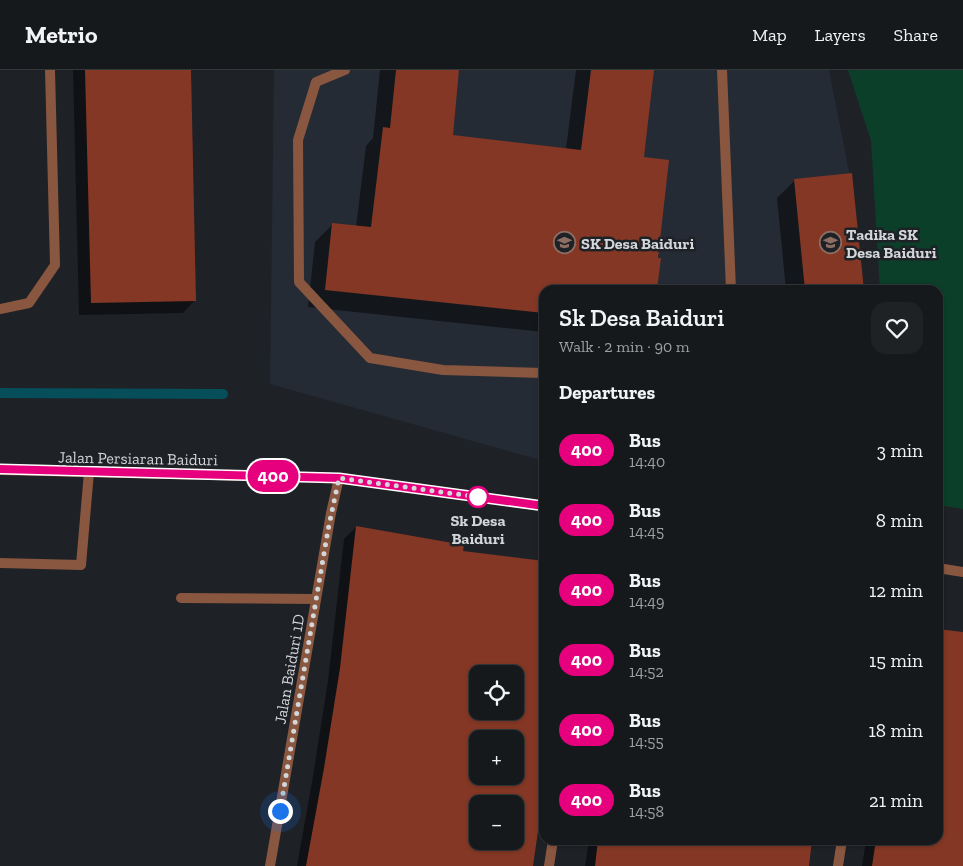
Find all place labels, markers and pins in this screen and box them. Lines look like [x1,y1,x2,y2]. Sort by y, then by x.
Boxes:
place label: Tadika SK Desa Baiduri [846,225,937,262]
school or university icon: SK Desa Baiduri [553,231,577,255]
school or university icon: Tadika SK Desa Baiduri [818,231,842,255]
place label: SK Desa Baiduri [581,234,694,253]
marker: Sk Desa Baiduri [467,486,489,508]
place label: Sk Desa Baiduri [450,511,506,548]

